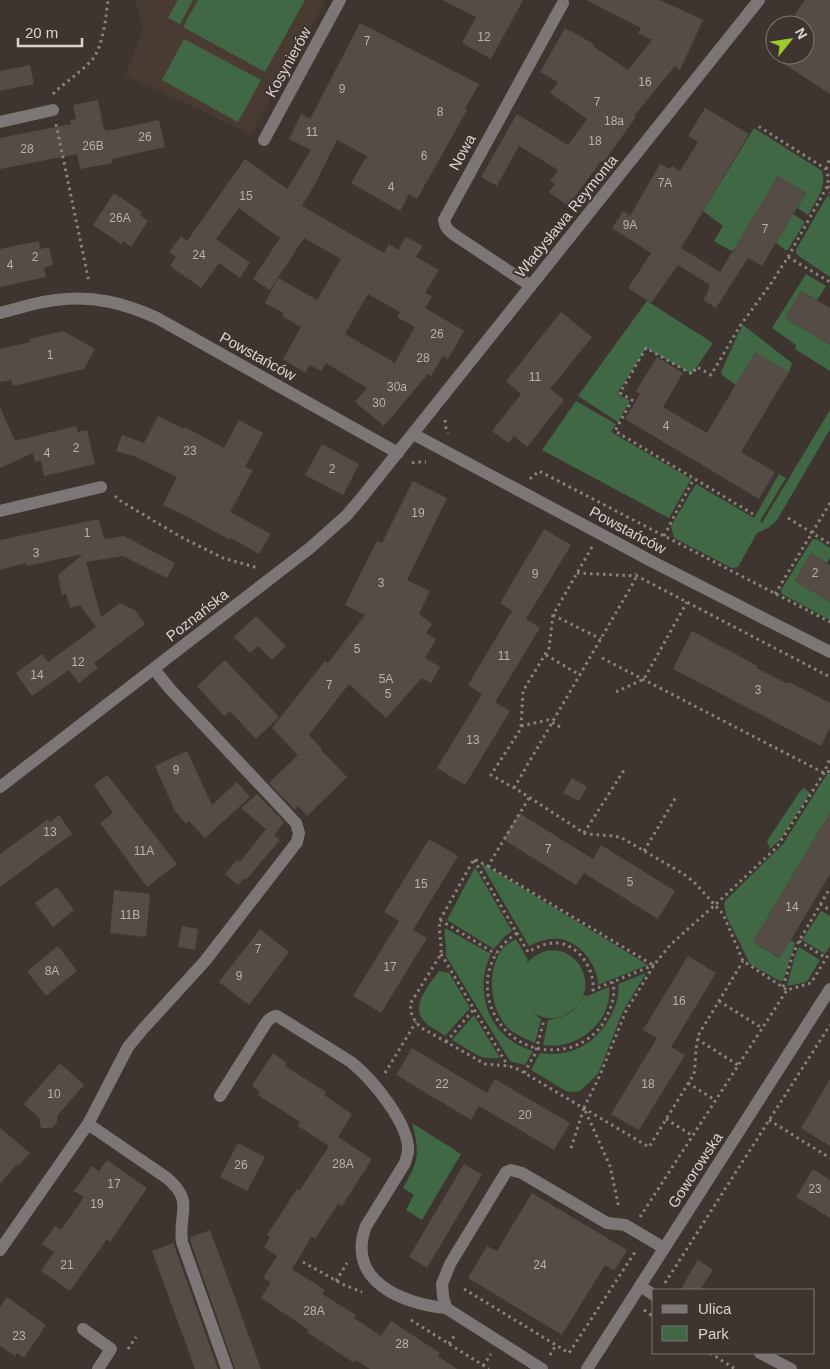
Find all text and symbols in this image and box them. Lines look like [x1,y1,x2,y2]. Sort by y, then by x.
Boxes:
scale bar [18,15,81,47]
north arrow [765,15,815,65]
text: 20 m [25,24,58,41]
street label: Kosynierów [262,24,314,100]
text: N [792,25,811,42]
house number: 12 [477,30,491,44]
house number: 7 [364,34,371,48]
house number: 16 [638,75,652,89]
house number: 9 [339,82,346,96]
house number: 7 [594,95,601,109]
house number: 8 [437,105,444,119]
house number: 18a [604,114,624,128]
house number: 11 [306,125,319,139]
house number: 26 [138,130,152,144]
street label: Nowa [445,131,479,173]
house number: 18 [588,134,602,148]
house number: 26B [82,139,104,153]
house number: 28 [20,142,34,156]
house number: 6 [421,149,428,163]
street label: Władysława Reymonta [511,151,621,281]
house number: 7A [658,176,672,190]
house number: 4 [388,180,395,194]
house number: 15 [239,189,253,203]
house number: 26A [109,211,131,225]
house number: 9A [623,218,637,232]
house number: 7 [762,222,769,236]
house number: 24 [192,248,206,262]
house number: 2 [32,250,39,264]
house number: 4 [7,258,14,272]
house number: 26 [430,327,444,341]
street label: Powstańców [217,328,299,384]
house number: 1 [47,348,54,362]
house number: 28 [416,351,430,365]
house number: 11 [529,370,542,384]
house number: 30a [387,380,407,394]
house number: 30 [372,396,386,410]
house number: 4 [663,419,670,433]
house number: 2 [73,441,80,455]
house number: 23 [183,444,197,458]
house number: 4 [44,446,51,460]
house number: 2 [329,462,336,476]
street label: Powstańców [587,503,669,557]
house number: 19 [411,506,425,520]
house number: 1 [84,526,91,540]
house number: 3 [33,546,40,560]
house number: 2 [812,566,819,580]
house number: 9 [532,567,539,581]
house number: 3 [378,576,385,590]
street label: Poznańska [163,585,232,645]
house number: 5 [354,642,361,656]
house number: 11 [498,649,511,663]
house number: 12 [71,655,85,669]
house number: 14 [30,668,44,682]
house number: 5A [379,672,393,686]
house number: 7 [326,678,333,692]
house number: 3 [755,683,762,697]
house number: 5 [385,687,392,701]
house number: 13 [466,733,480,747]
house number: 9 [173,763,180,777]
house number: 13 [43,825,57,839]
house number: 7 [545,842,552,856]
house number: 11A [134,844,154,858]
house number: 5 [627,875,634,889]
house number: 15 [414,877,428,891]
house number: 14 [785,900,799,914]
house number: 11B [120,908,140,922]
house number: 7 [255,942,262,956]
house number: 17 [383,960,397,974]
house number: 8A [45,964,59,978]
house number: 9 [236,969,243,983]
house number: 16 [672,994,686,1008]
house number: 22 [435,1077,449,1091]
house number: 18 [641,1077,655,1091]
house number: 10 [47,1087,61,1101]
house number: 20 [518,1108,532,1122]
street label: Goworowska [664,1128,726,1211]
house number: 28A [332,1157,354,1171]
house number: 26 [234,1158,248,1172]
house number: 17 [107,1177,121,1191]
house number: 23 [808,1182,822,1196]
house number: 19 [90,1197,104,1211]
house number: 21 [60,1258,74,1272]
house number: 24 [533,1258,547,1272]
legend [652,1289,815,1354]
text: Ulica [698,1300,732,1317]
house number: 28A [303,1304,325,1318]
text: Park [698,1325,729,1342]
house number: 23 [12,1329,26,1343]
house number: 28 [395,1337,409,1351]

